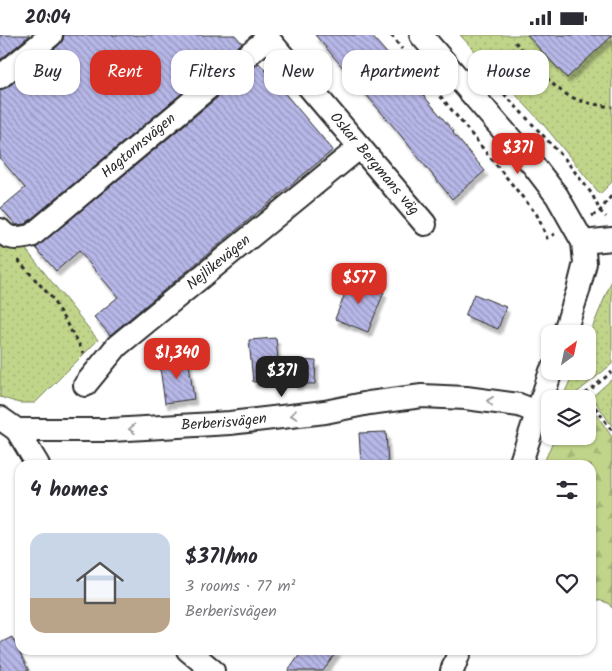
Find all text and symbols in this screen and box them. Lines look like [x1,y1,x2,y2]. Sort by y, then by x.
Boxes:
text: 20:04 [25,3,71,33]
chip: Buy [15,50,80,95]
chip: Rent [90,50,161,95]
chip: Filters [171,50,254,95]
chip: New [264,50,332,95]
chip: Apartment [342,50,458,95]
chip: House [468,50,549,95]
street label: Hagtornsvägen [96,107,182,185]
street label: Oskar Bergmans väg [323,107,425,221]
pin: $371 [488,133,548,175]
text: $371 [503,136,533,161]
street label: Nejlikevägen [181,229,256,296]
pin: $577 [329,263,389,305]
text: $577 [343,266,375,291]
north arrow [541,325,596,380]
map controls [541,325,596,445]
pin: $1,340 [136,337,218,380]
text: $1,340 [155,341,199,366]
pin: $371 [252,355,312,398]
text: $371 [267,359,297,384]
button: layers [541,390,596,445]
one-way arrow [485,396,493,407]
street label: Berberisvägen [180,407,268,438]
one-way arrow [289,409,297,420]
one-way arrow [128,423,136,434]
text: 4 homes [30,474,108,507]
icon: filters [553,476,581,504]
text: $371/mo [185,541,258,574]
icon: home [70,553,130,613]
icon: heart [553,569,581,597]
text: 3 rooms · 77 m² [185,574,295,599]
text: Berberisvägen [185,599,277,624]

